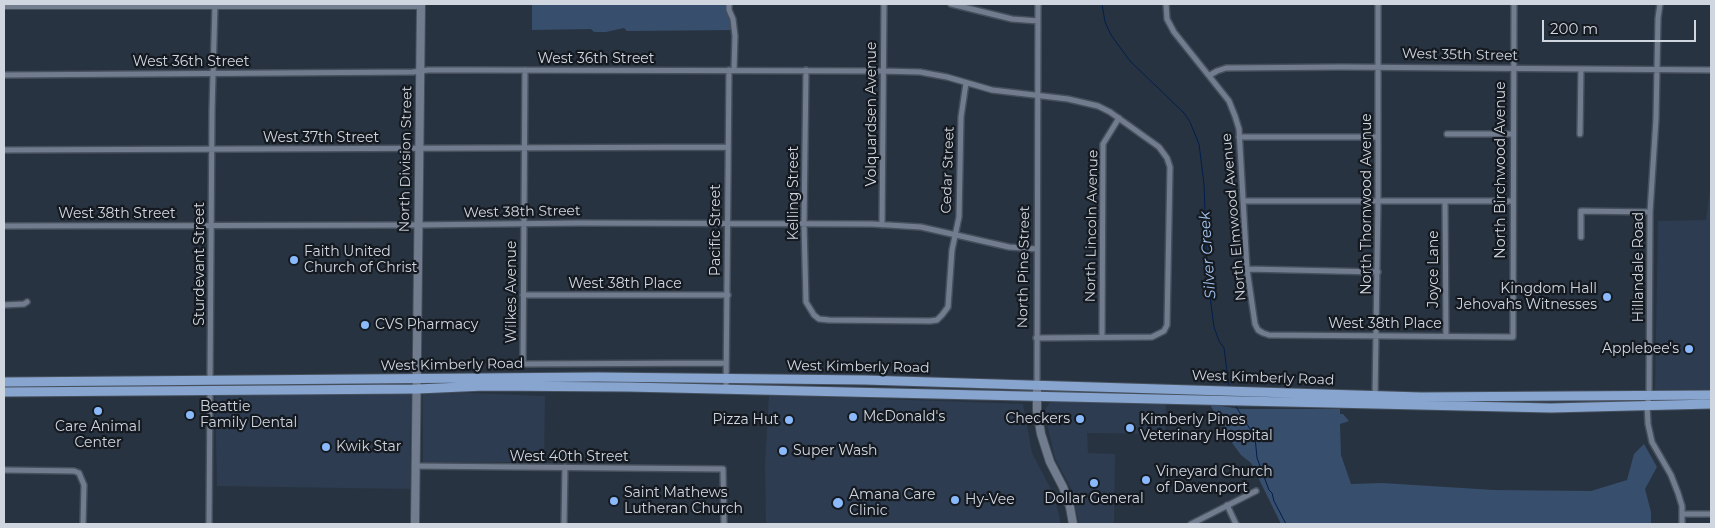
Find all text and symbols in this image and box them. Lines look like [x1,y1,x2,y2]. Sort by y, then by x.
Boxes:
scale bar [1545,10,1699,42]
text: 200 m [1550,19,1598,38]
street label: Volquardsen Avenue [864,42,880,186]
street label: West 35th Street [1402,46,1518,64]
street label: West 36th Street [538,51,654,67]
street label: West 36th Street [133,54,249,70]
street label: North Birchwood Avenue [1493,81,1509,259]
street label: North Division Street [396,86,416,232]
street label: North Thornwood Avenue [1359,113,1375,295]
street label: Cedar Street [938,126,958,214]
street label: West 37th Street [263,130,379,146]
street label: North Elmwood Avenue [1218,132,1250,302]
street label: Kelling Street [786,146,802,240]
street label: North Lincoln Avenue [1082,150,1102,302]
street label: Pacific Street [708,184,724,276]
street label: Sturdevant Street [192,202,208,326]
street label: West 38th Street [463,203,581,221]
street label: West 38th Street [58,206,176,222]
street label: North Pine Street [1015,206,1033,328]
water label: Silver Creek [1196,211,1220,299]
street label: Hillandale Road [1631,212,1647,322]
street label: Joyce Lane [1426,230,1442,308]
street label: Wilkes Avenue [504,241,520,343]
place label: Faith United Church of Christ [304,244,418,276]
marker: Faith United Church of Christ [288,254,300,266]
street label: West 38th Place [568,276,682,292]
place label: Kingdom Hall Jehovahs Witnesses [1456,281,1597,314]
marker: Kingdom Hall Jehovahs Witnesses [1601,291,1613,303]
street label: West 38th Place [1328,316,1442,332]
place label: CVS Pharmacy [375,317,478,333]
marker: CVS Pharmacy [359,319,371,331]
place label: Applebee's [1602,341,1679,357]
marker: Applebee's [1683,343,1695,355]
street label: West Kimberly Road [380,355,524,375]
street label: West Kimberly Road [786,357,930,377]
street label: West Kimberly Road [1191,367,1335,389]
place label: Beattie Family Dental [200,399,297,432]
marker: Care Animal Center [92,405,104,417]
marker: Beattie Family Dental [184,409,196,421]
place label: McDonald's [863,409,945,425]
marker: McDonald's [847,411,859,423]
place label: Checkers [1005,411,1070,427]
place label: Pizza Hut [712,412,779,428]
place label: Kimberly Pines Veterinary Hospital [1140,412,1273,444]
marker: Checkers [1074,413,1086,425]
marker: Pizza Hut [783,414,795,426]
place label: Care Animal Center [55,419,141,452]
marker: Kimberly Pines Veterinary Hospital [1124,422,1136,434]
place label: Kwik Star [336,439,401,455]
marker: Kwik Star [320,441,332,453]
place label: Super Wash [793,443,878,459]
marker: Super Wash [777,445,789,457]
street label: West 40th Street [509,449,629,465]
place label: Vineyard Church of Davenport [1156,464,1273,497]
marker: Vineyard Church of Davenport [1140,474,1152,486]
marker: Dollar General [1088,477,1100,489]
place label: Saint Mathews Lutheran Church [624,485,743,518]
place label: Amana Care Clinic [849,487,936,520]
place label: Dollar General [1044,491,1144,507]
place label: Hy-Vee [965,492,1015,508]
marker: Hy-Vee [949,494,961,506]
marker: Saint Mathews Lutheran Church [608,495,620,507]
marker: Amana Care Clinic [831,496,845,510]

